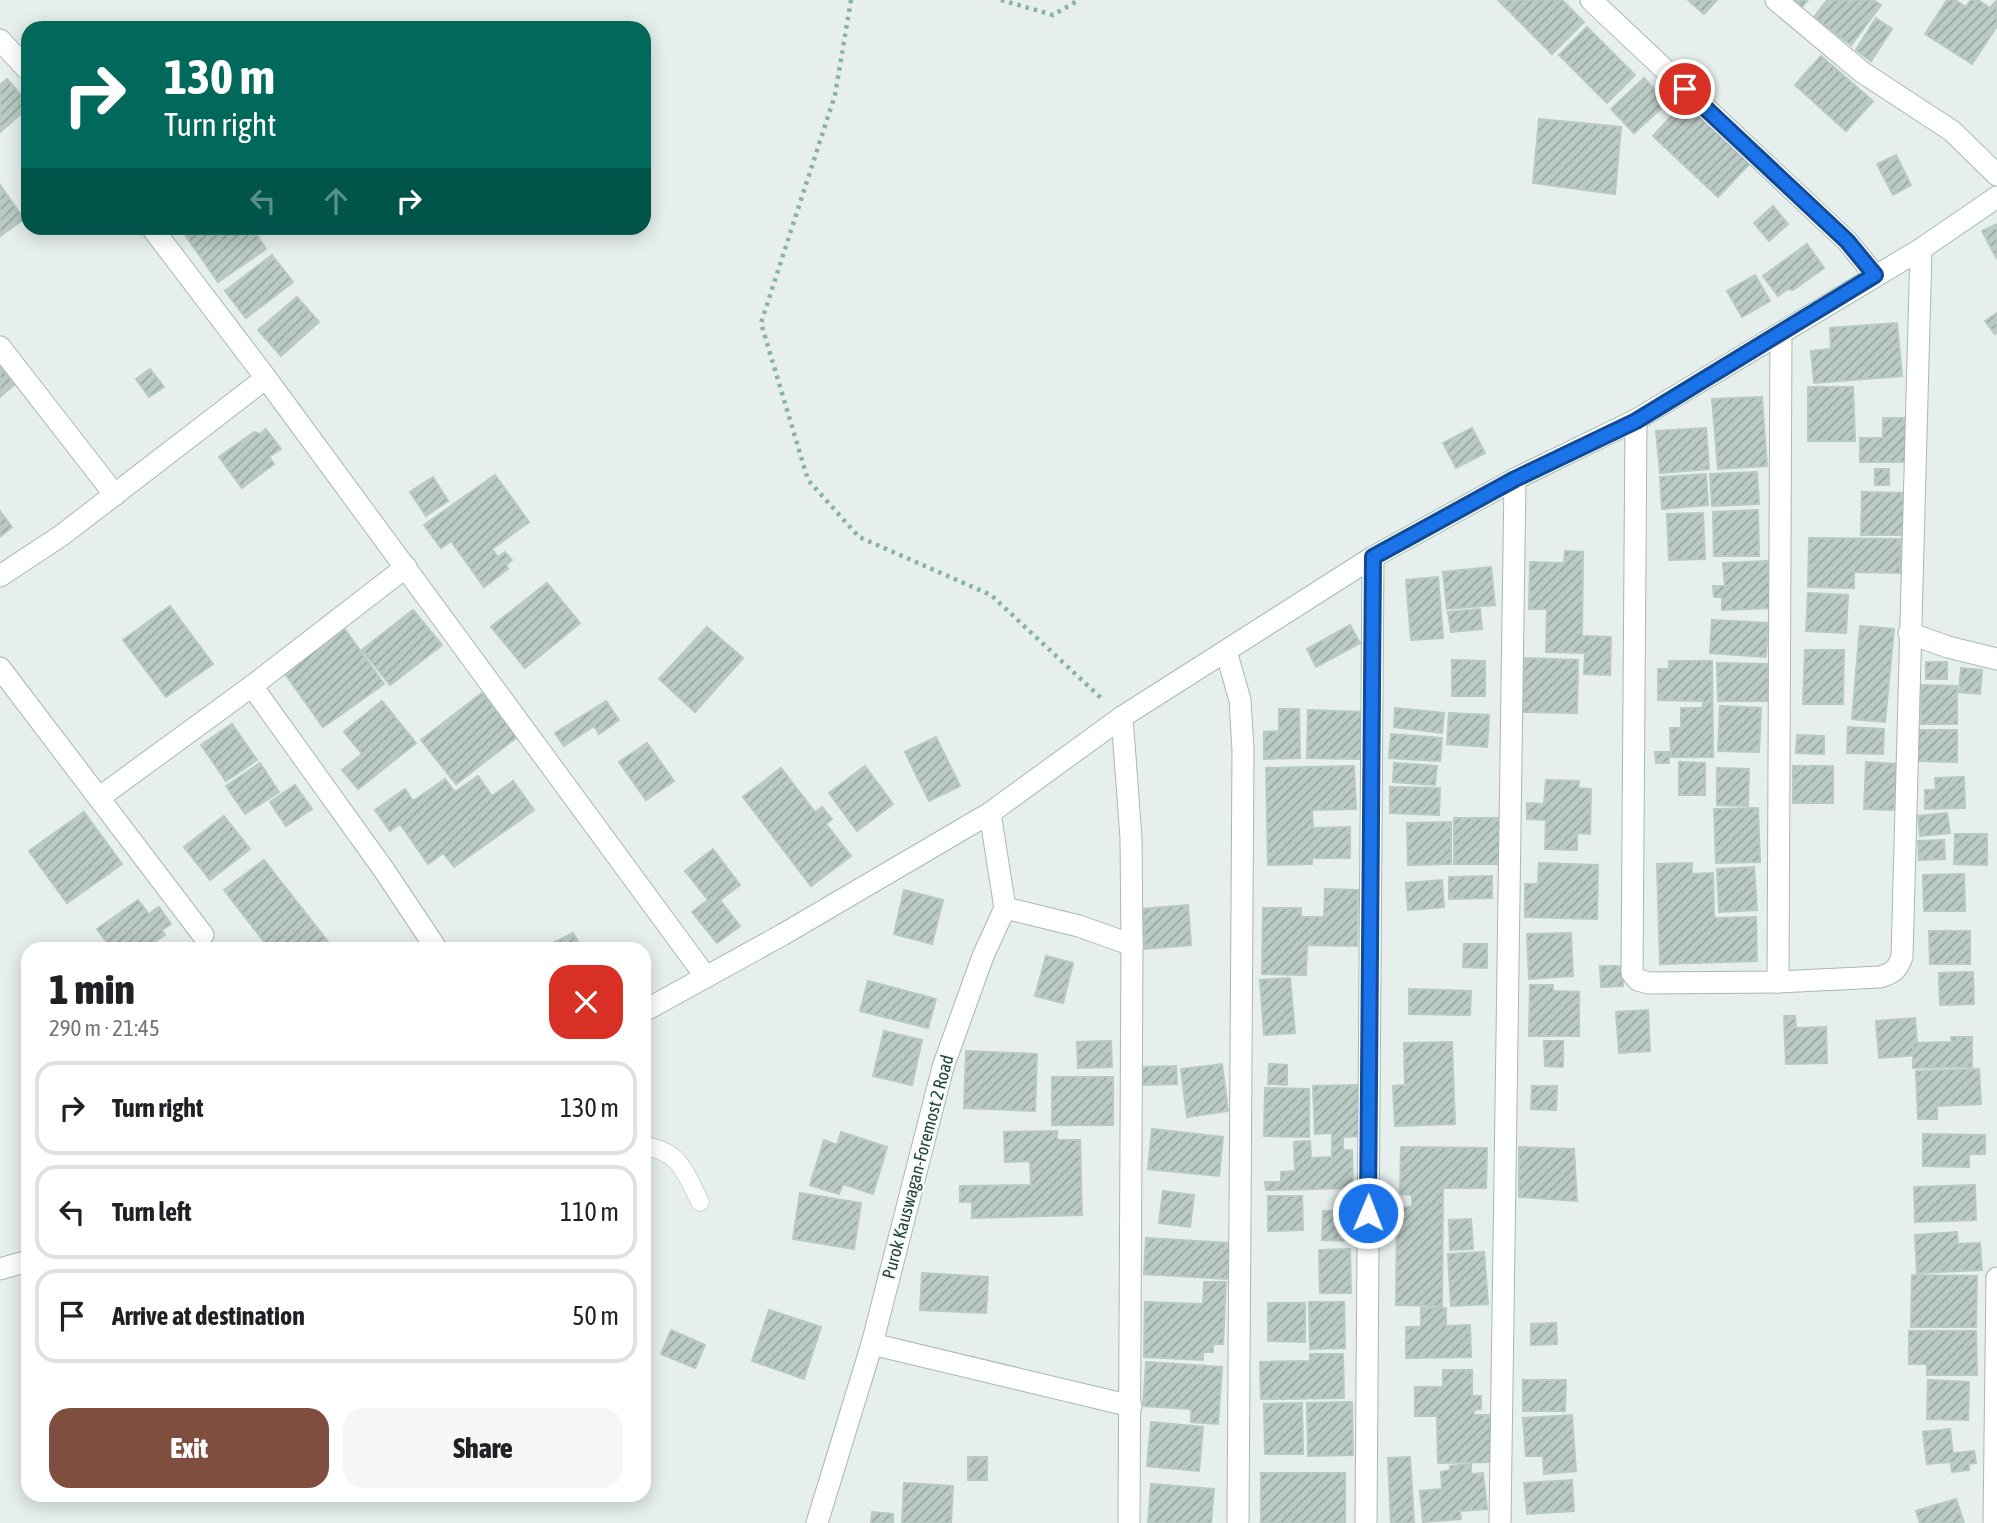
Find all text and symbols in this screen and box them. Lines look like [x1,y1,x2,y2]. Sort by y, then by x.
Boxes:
text: 130 m [164,48,275,104]
icon: right [49,49,140,140]
pin [1655,59,1715,119]
icon: arrive [1666,70,1704,108]
text: Turn right [164,106,277,143]
icon: left [244,182,282,220]
icon: ahead [317,182,355,220]
icon: right [390,182,428,220]
text: 1 min [49,965,135,1013]
button: close [549,965,623,1039]
text: 290 m · 21:45 [49,1015,160,1041]
street label: Purok Kauswagan-Foremost 2 Road [877,1053,958,1281]
icon: right [53,1089,91,1127]
text: Turn right [112,1093,203,1123]
text: 130 m [560,1093,619,1123]
position arrow [1331,1176,1405,1250]
icon: left [53,1193,91,1231]
text: Turn left [112,1197,192,1227]
text: 110 m [560,1197,619,1227]
icon: arrive [53,1297,91,1335]
text: Arrive at destination [112,1301,305,1331]
text: 50 m [572,1301,619,1331]
button: Exit [49,1408,329,1488]
button: Share [343,1408,623,1488]

